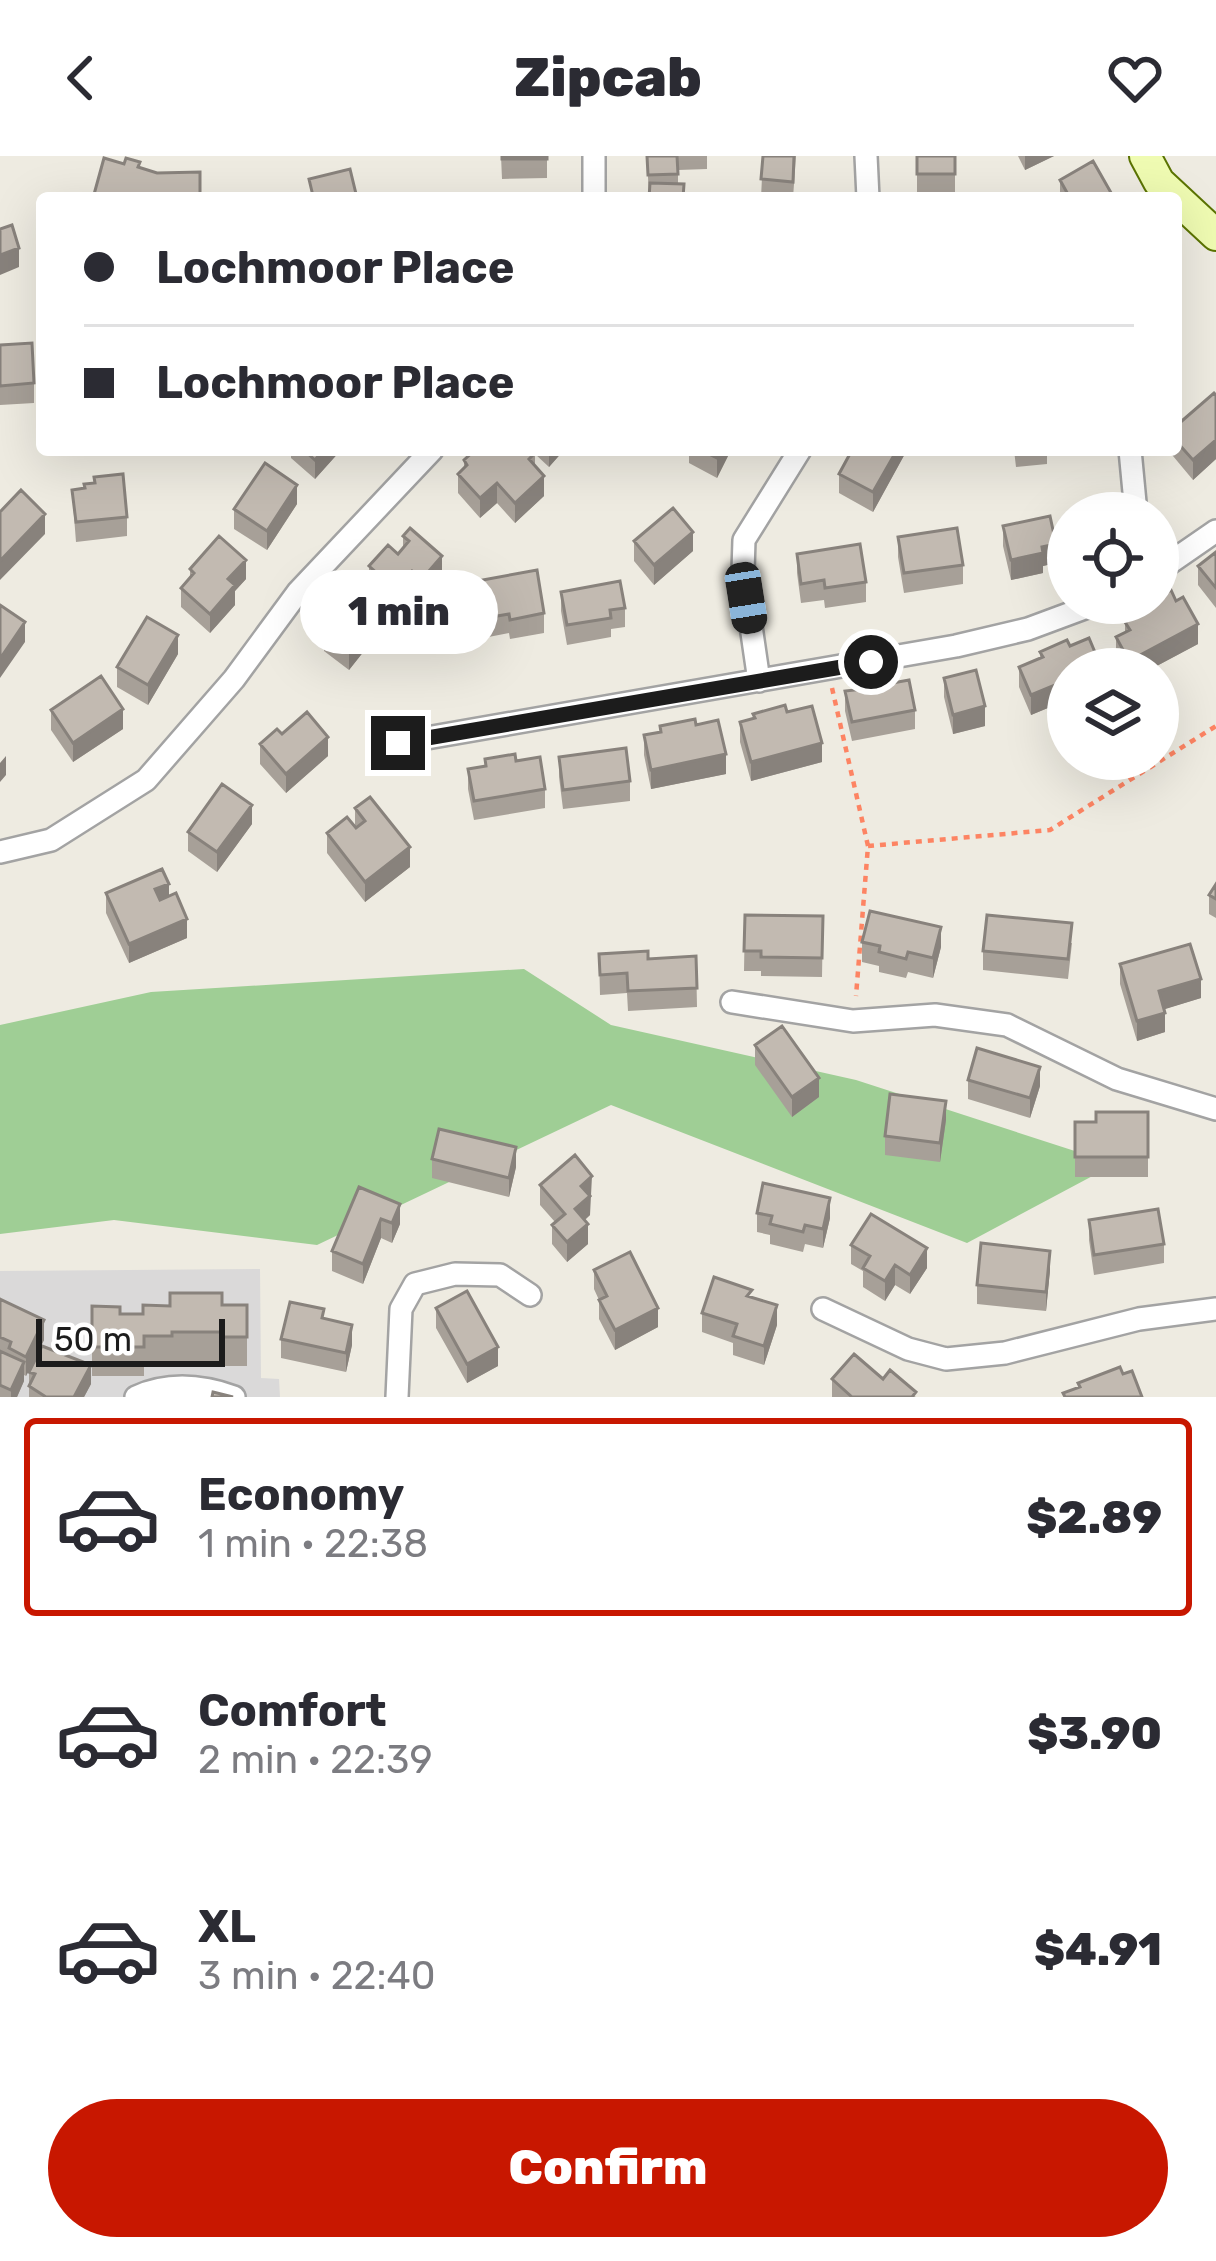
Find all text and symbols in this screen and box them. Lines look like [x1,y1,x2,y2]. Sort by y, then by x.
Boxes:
icon: back [48,45,114,111]
icon: heart [1102,45,1168,111]
text: Zipcab [514,46,702,110]
text: Lochmoor Place [156,241,514,294]
text: Lochmoor Place [156,356,514,409]
map controls [1047,492,1179,780]
button: locate [1047,492,1179,624]
car [723,560,769,636]
callout: 1 min [299,569,497,653]
text: 1 min [348,589,450,635]
route start [844,635,898,689]
button: layers [1047,648,1179,780]
route end [371,716,425,770]
scale bar [36,1313,225,1366]
text: 50 m [54,1320,132,1359]
icon: car [54,1463,162,1571]
text: Economy [198,1468,404,1521]
text: $2.89 [1026,1491,1162,1544]
text: 1 min · 22:38 [198,1521,428,1567]
icon: car [54,1679,162,1787]
text: Comfort [198,1684,387,1737]
text: $3.90 [1027,1707,1162,1760]
text: 2 min · 22:39 [198,1737,433,1783]
icon: car [54,1895,162,2003]
text: XL [198,1900,256,1953]
text: $4.91 [1034,1923,1162,1976]
text: 3 min · 22:40 [198,1953,435,1999]
button: Confirm [48,2099,1168,2237]

